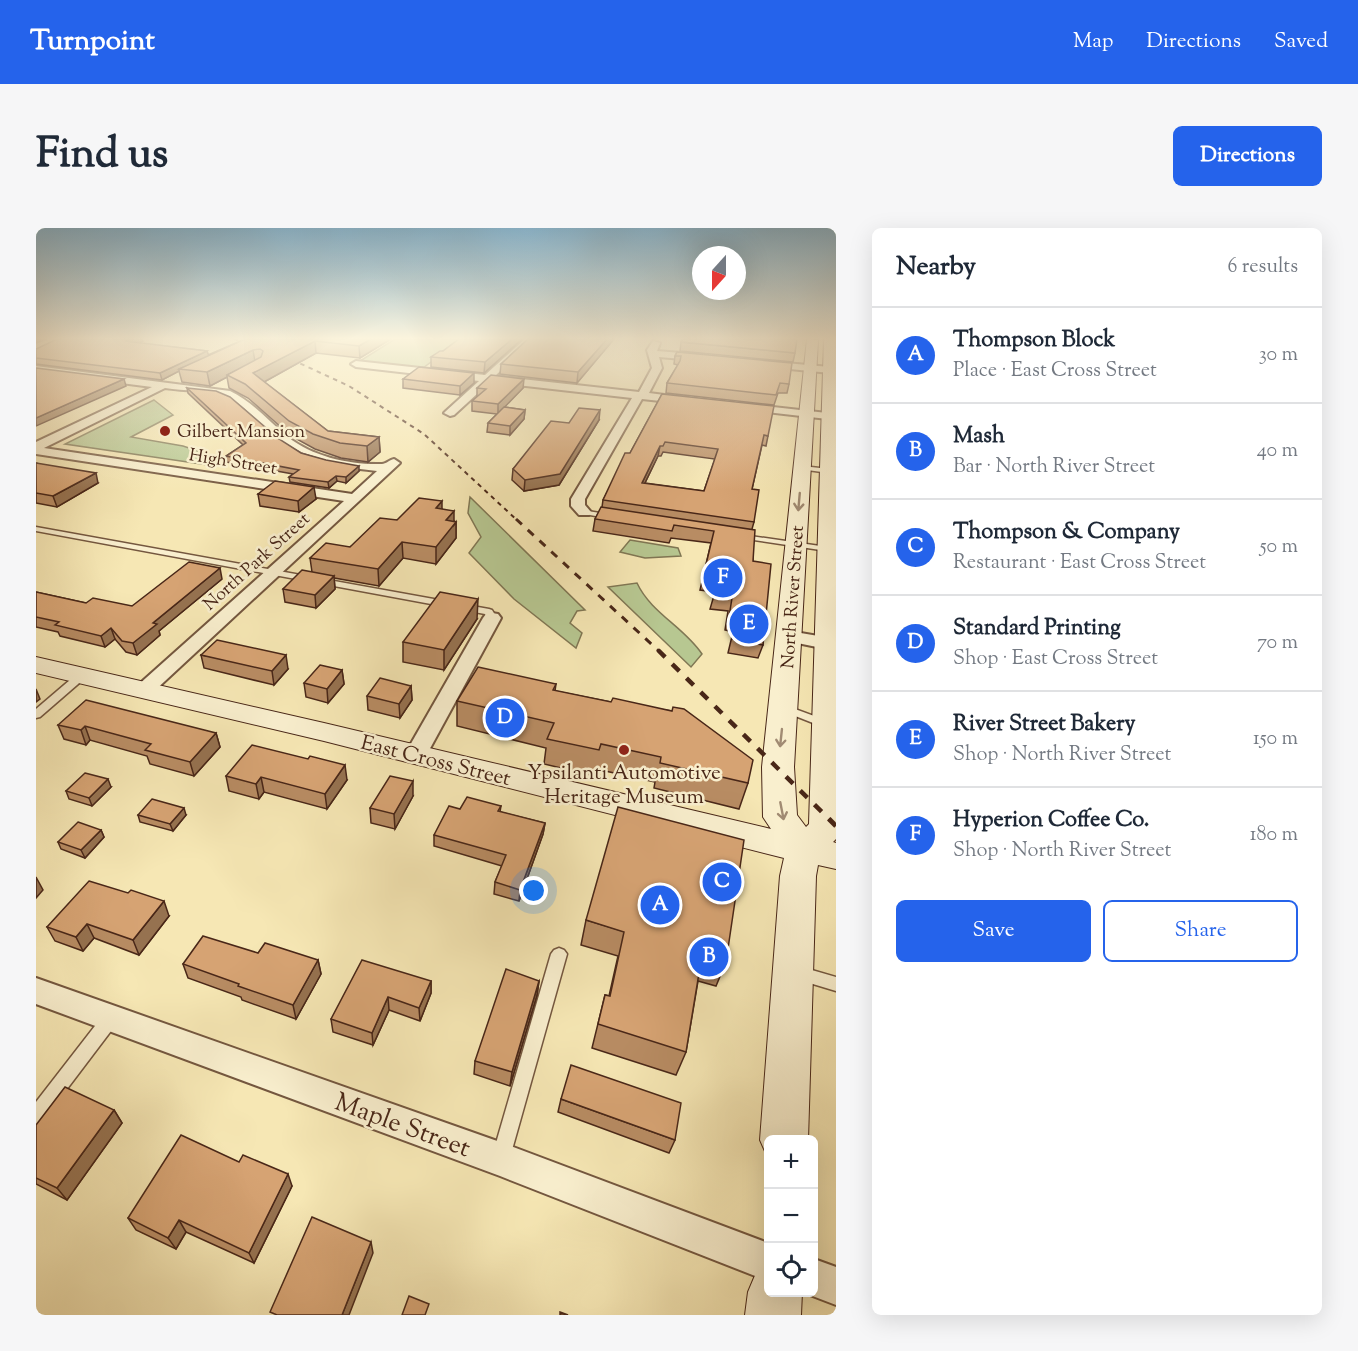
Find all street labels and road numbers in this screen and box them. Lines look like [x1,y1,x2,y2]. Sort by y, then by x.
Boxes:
street label: High Street [187,443,279,483]
street label: North Park Street [198,507,317,618]
street label: North River Street [776,525,812,670]
street label: East Cross Street [357,729,514,795]
street label: Maple Street [329,1085,475,1168]

